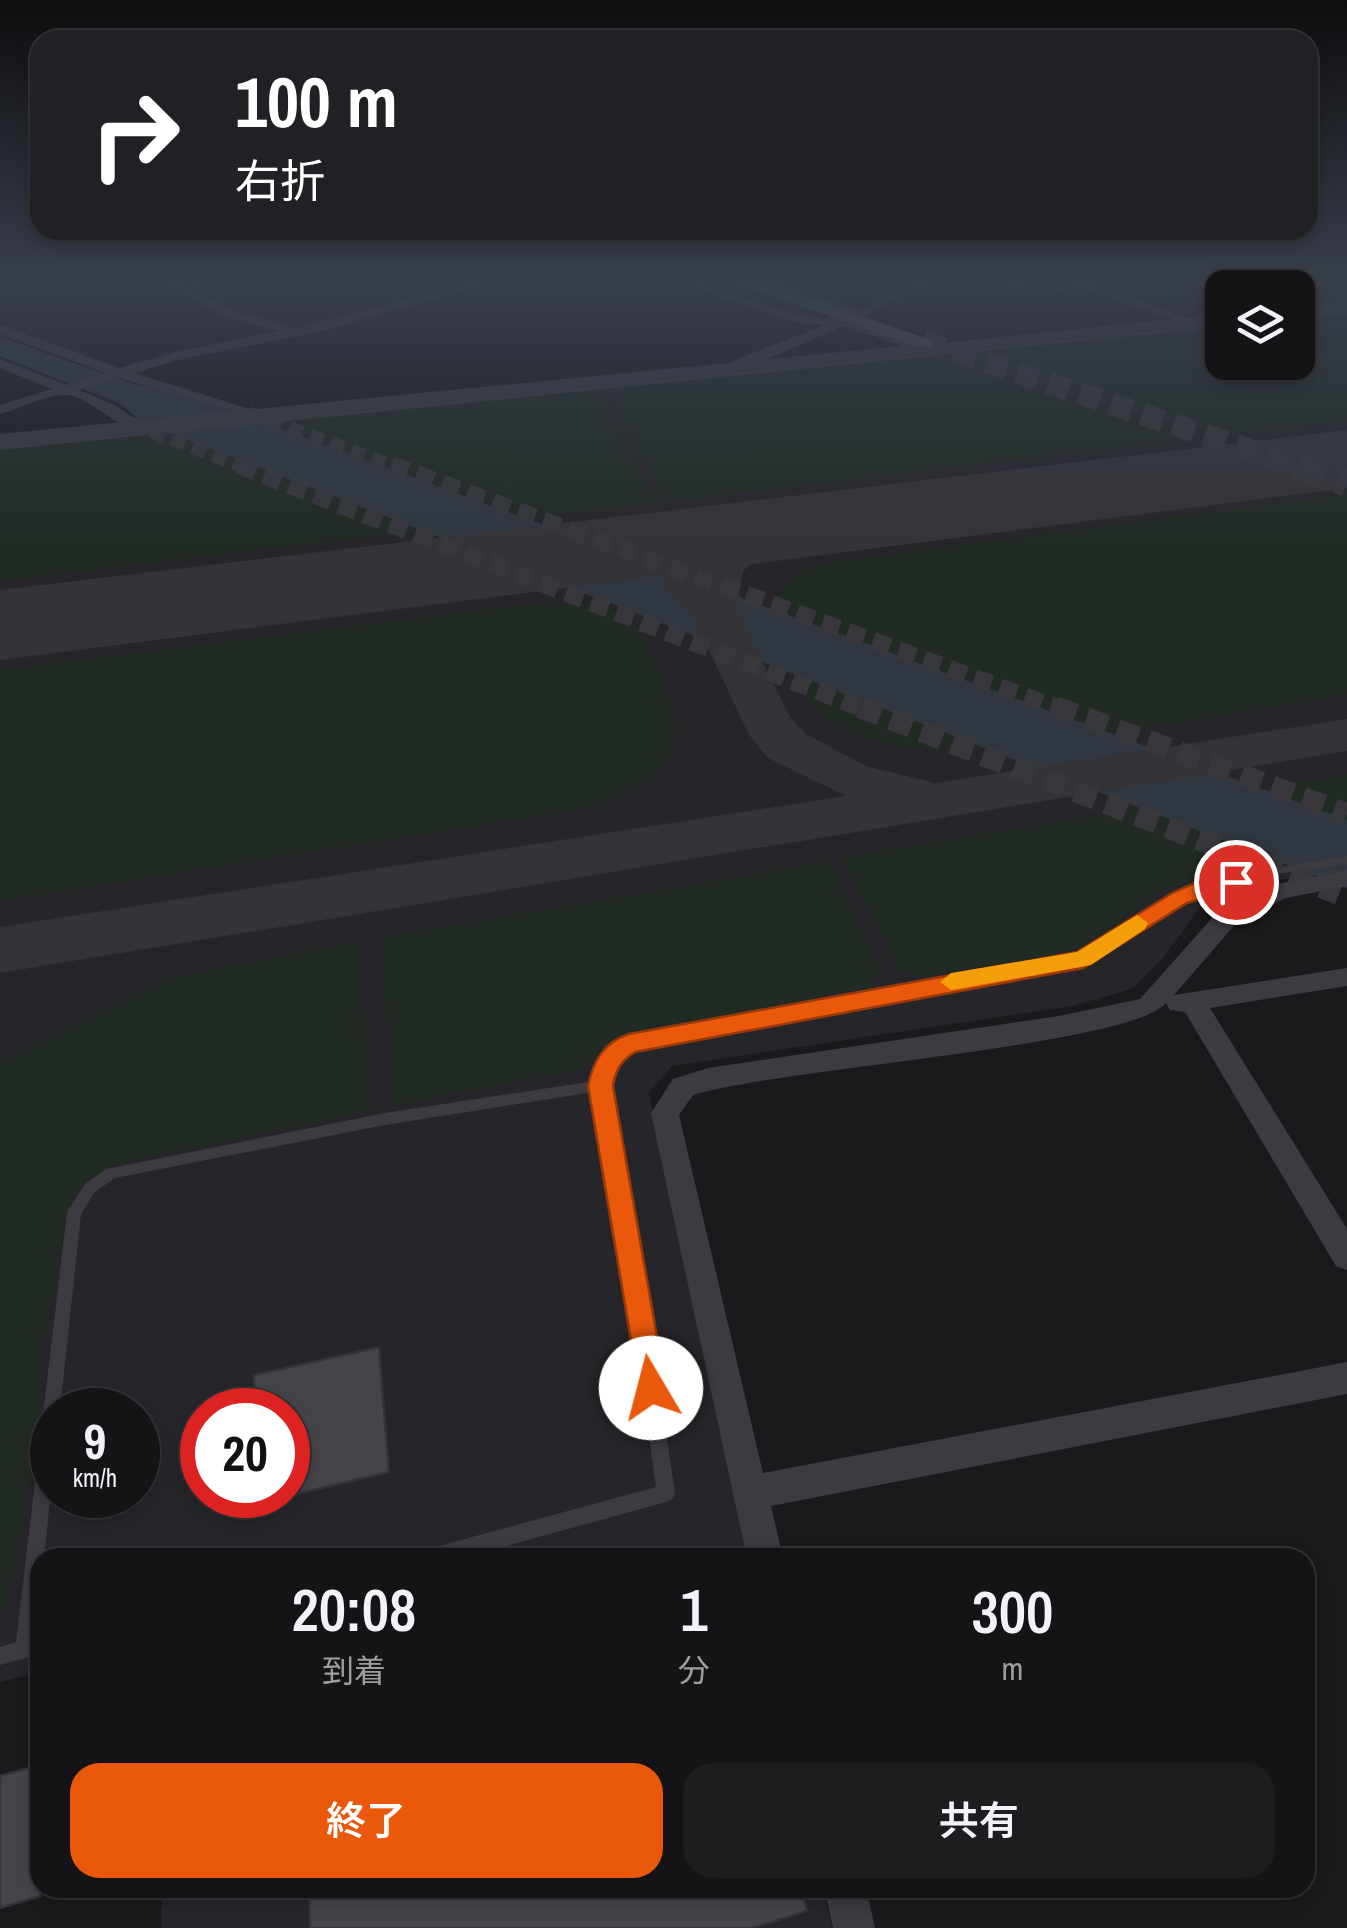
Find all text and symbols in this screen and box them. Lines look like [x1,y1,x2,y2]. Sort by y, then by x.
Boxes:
text: 100 m [235,55,398,149]
icon: right [70,70,200,200]
text: 右折 [235,150,325,211]
map controls [1205,270,1315,380]
button: layers [1205,270,1315,380]
pin [1194,840,1279,925]
icon: arrive [1209,855,1264,910]
position arrow [599,1336,703,1440]
speed limit sign: 20 [180,1388,310,1518]
text: 9 [84,1407,106,1475]
text: km/h [73,1461,117,1495]
text: 20:08 [291,1569,416,1650]
text: 1 [680,1569,708,1650]
text: 300 [971,1571,1053,1652]
text: m [1002,1647,1023,1690]
text: 到着 [322,1649,386,1692]
text: 分 [678,1649,710,1692]
button: 終了 [70,1763,663,1878]
button: 共有 [683,1763,1275,1878]

